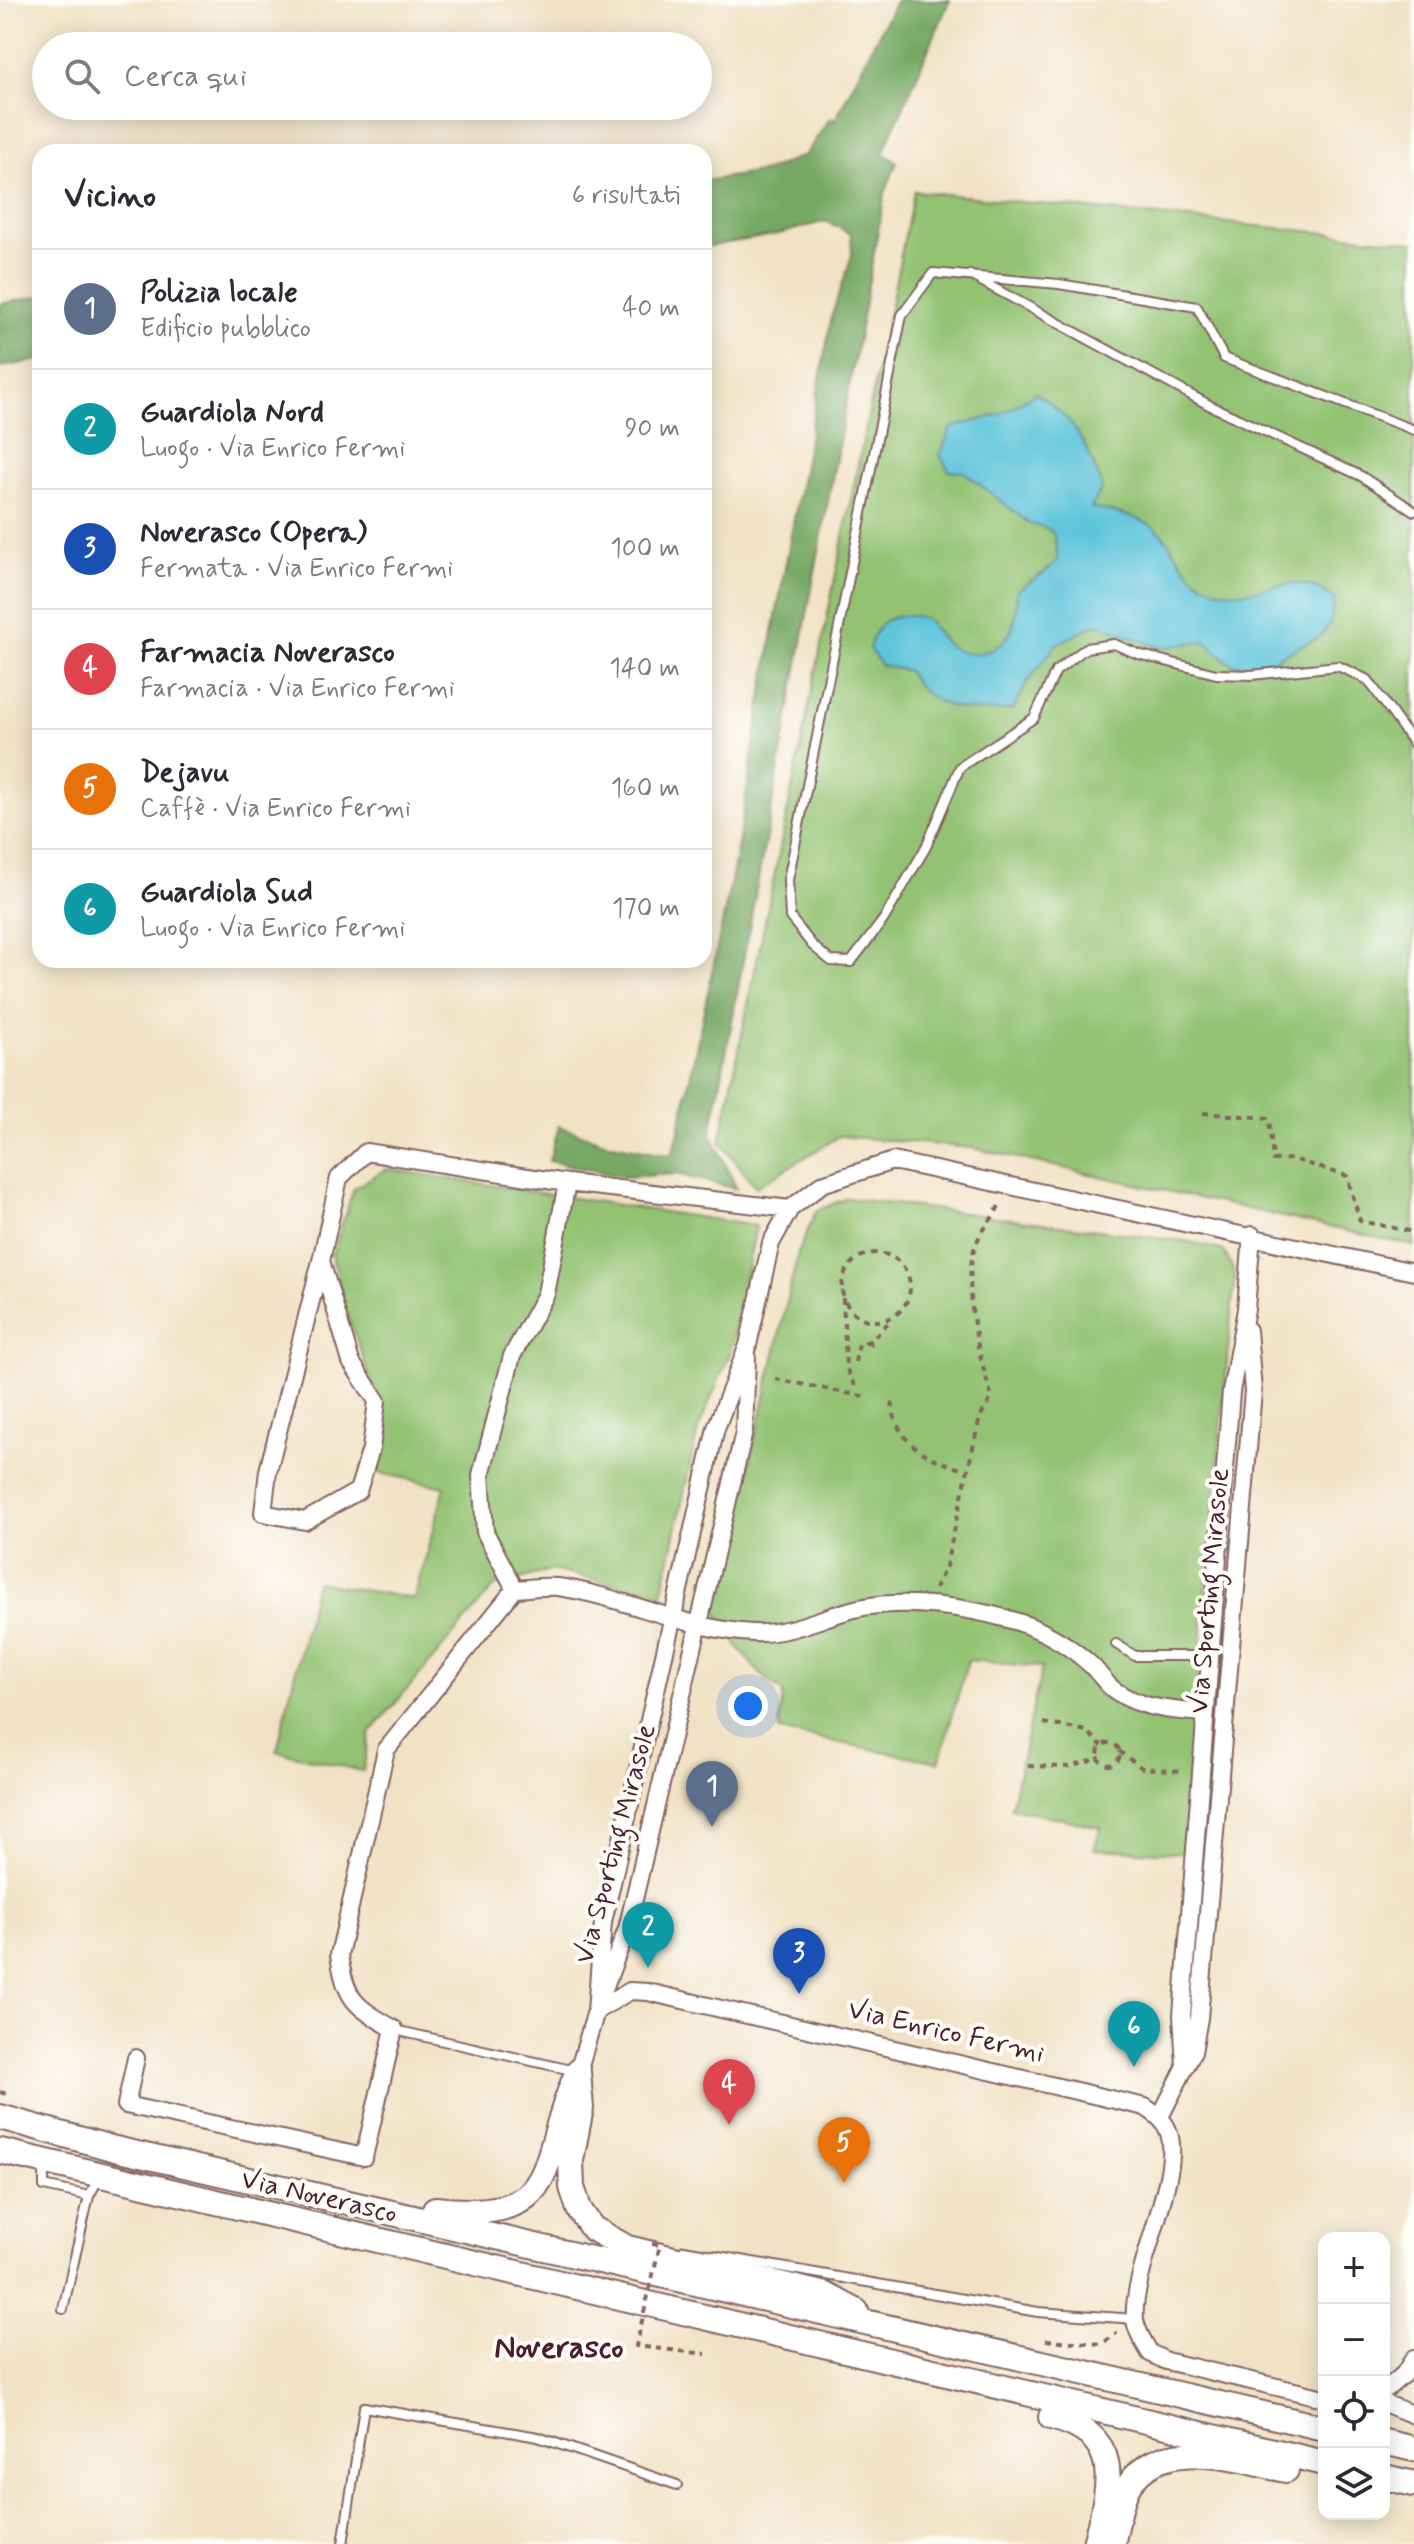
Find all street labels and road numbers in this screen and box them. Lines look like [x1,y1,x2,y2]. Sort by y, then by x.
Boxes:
street label: Via Sporting Mirasole [1181,1466,1242,1716]
street label: Via Sporting Mirasole [566,1720,669,1969]
street label: Via Enrico Fermi [844,1991,1048,2073]
street label: Via Noverasco [237,2161,401,2233]

